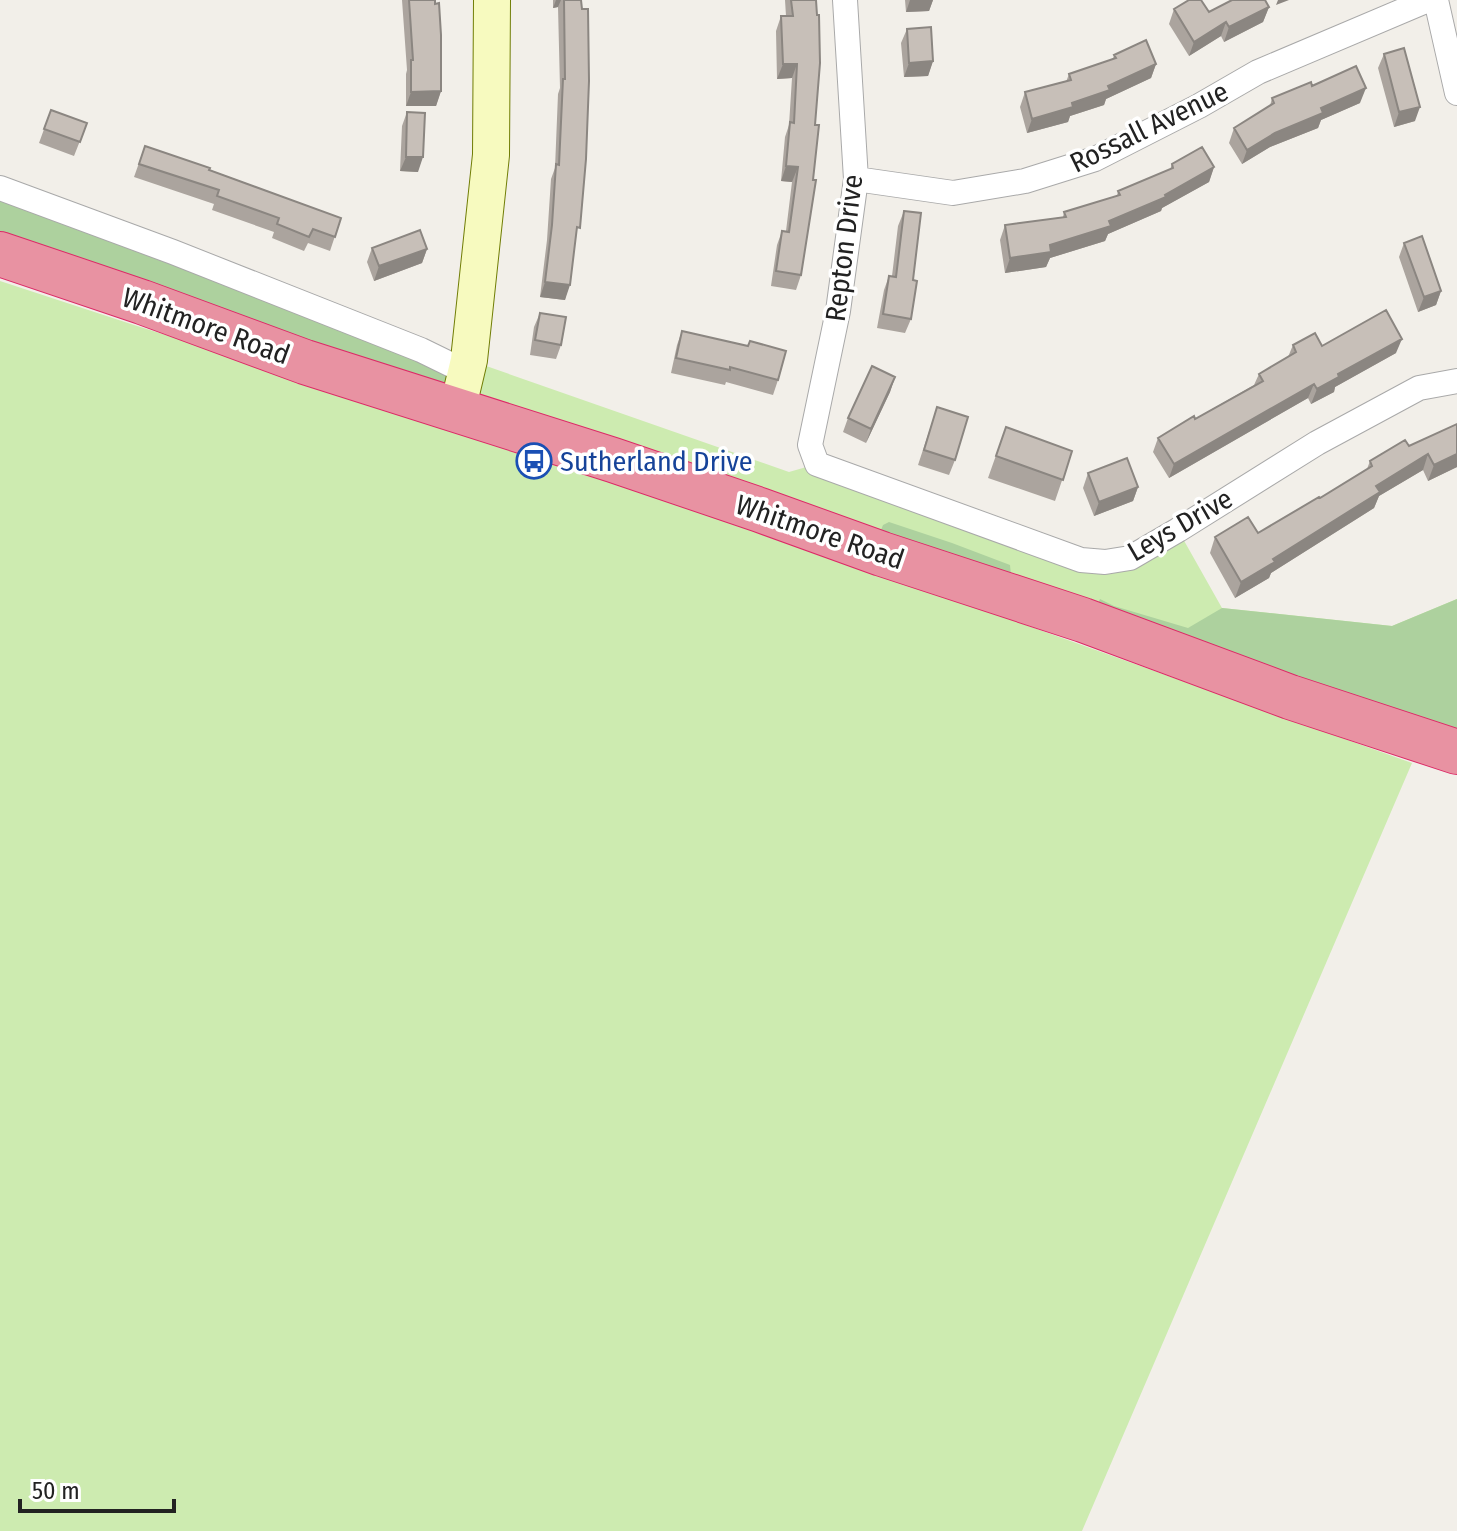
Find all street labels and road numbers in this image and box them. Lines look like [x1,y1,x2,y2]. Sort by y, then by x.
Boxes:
street label: Rossall Avenue [1064,74,1234,180]
street label: Repton Drive [819,173,869,323]
street label: Whitmore Road [118,280,294,372]
street label: Leys Drive [1122,482,1238,568]
street label: Whitmore Road [732,488,908,576]

